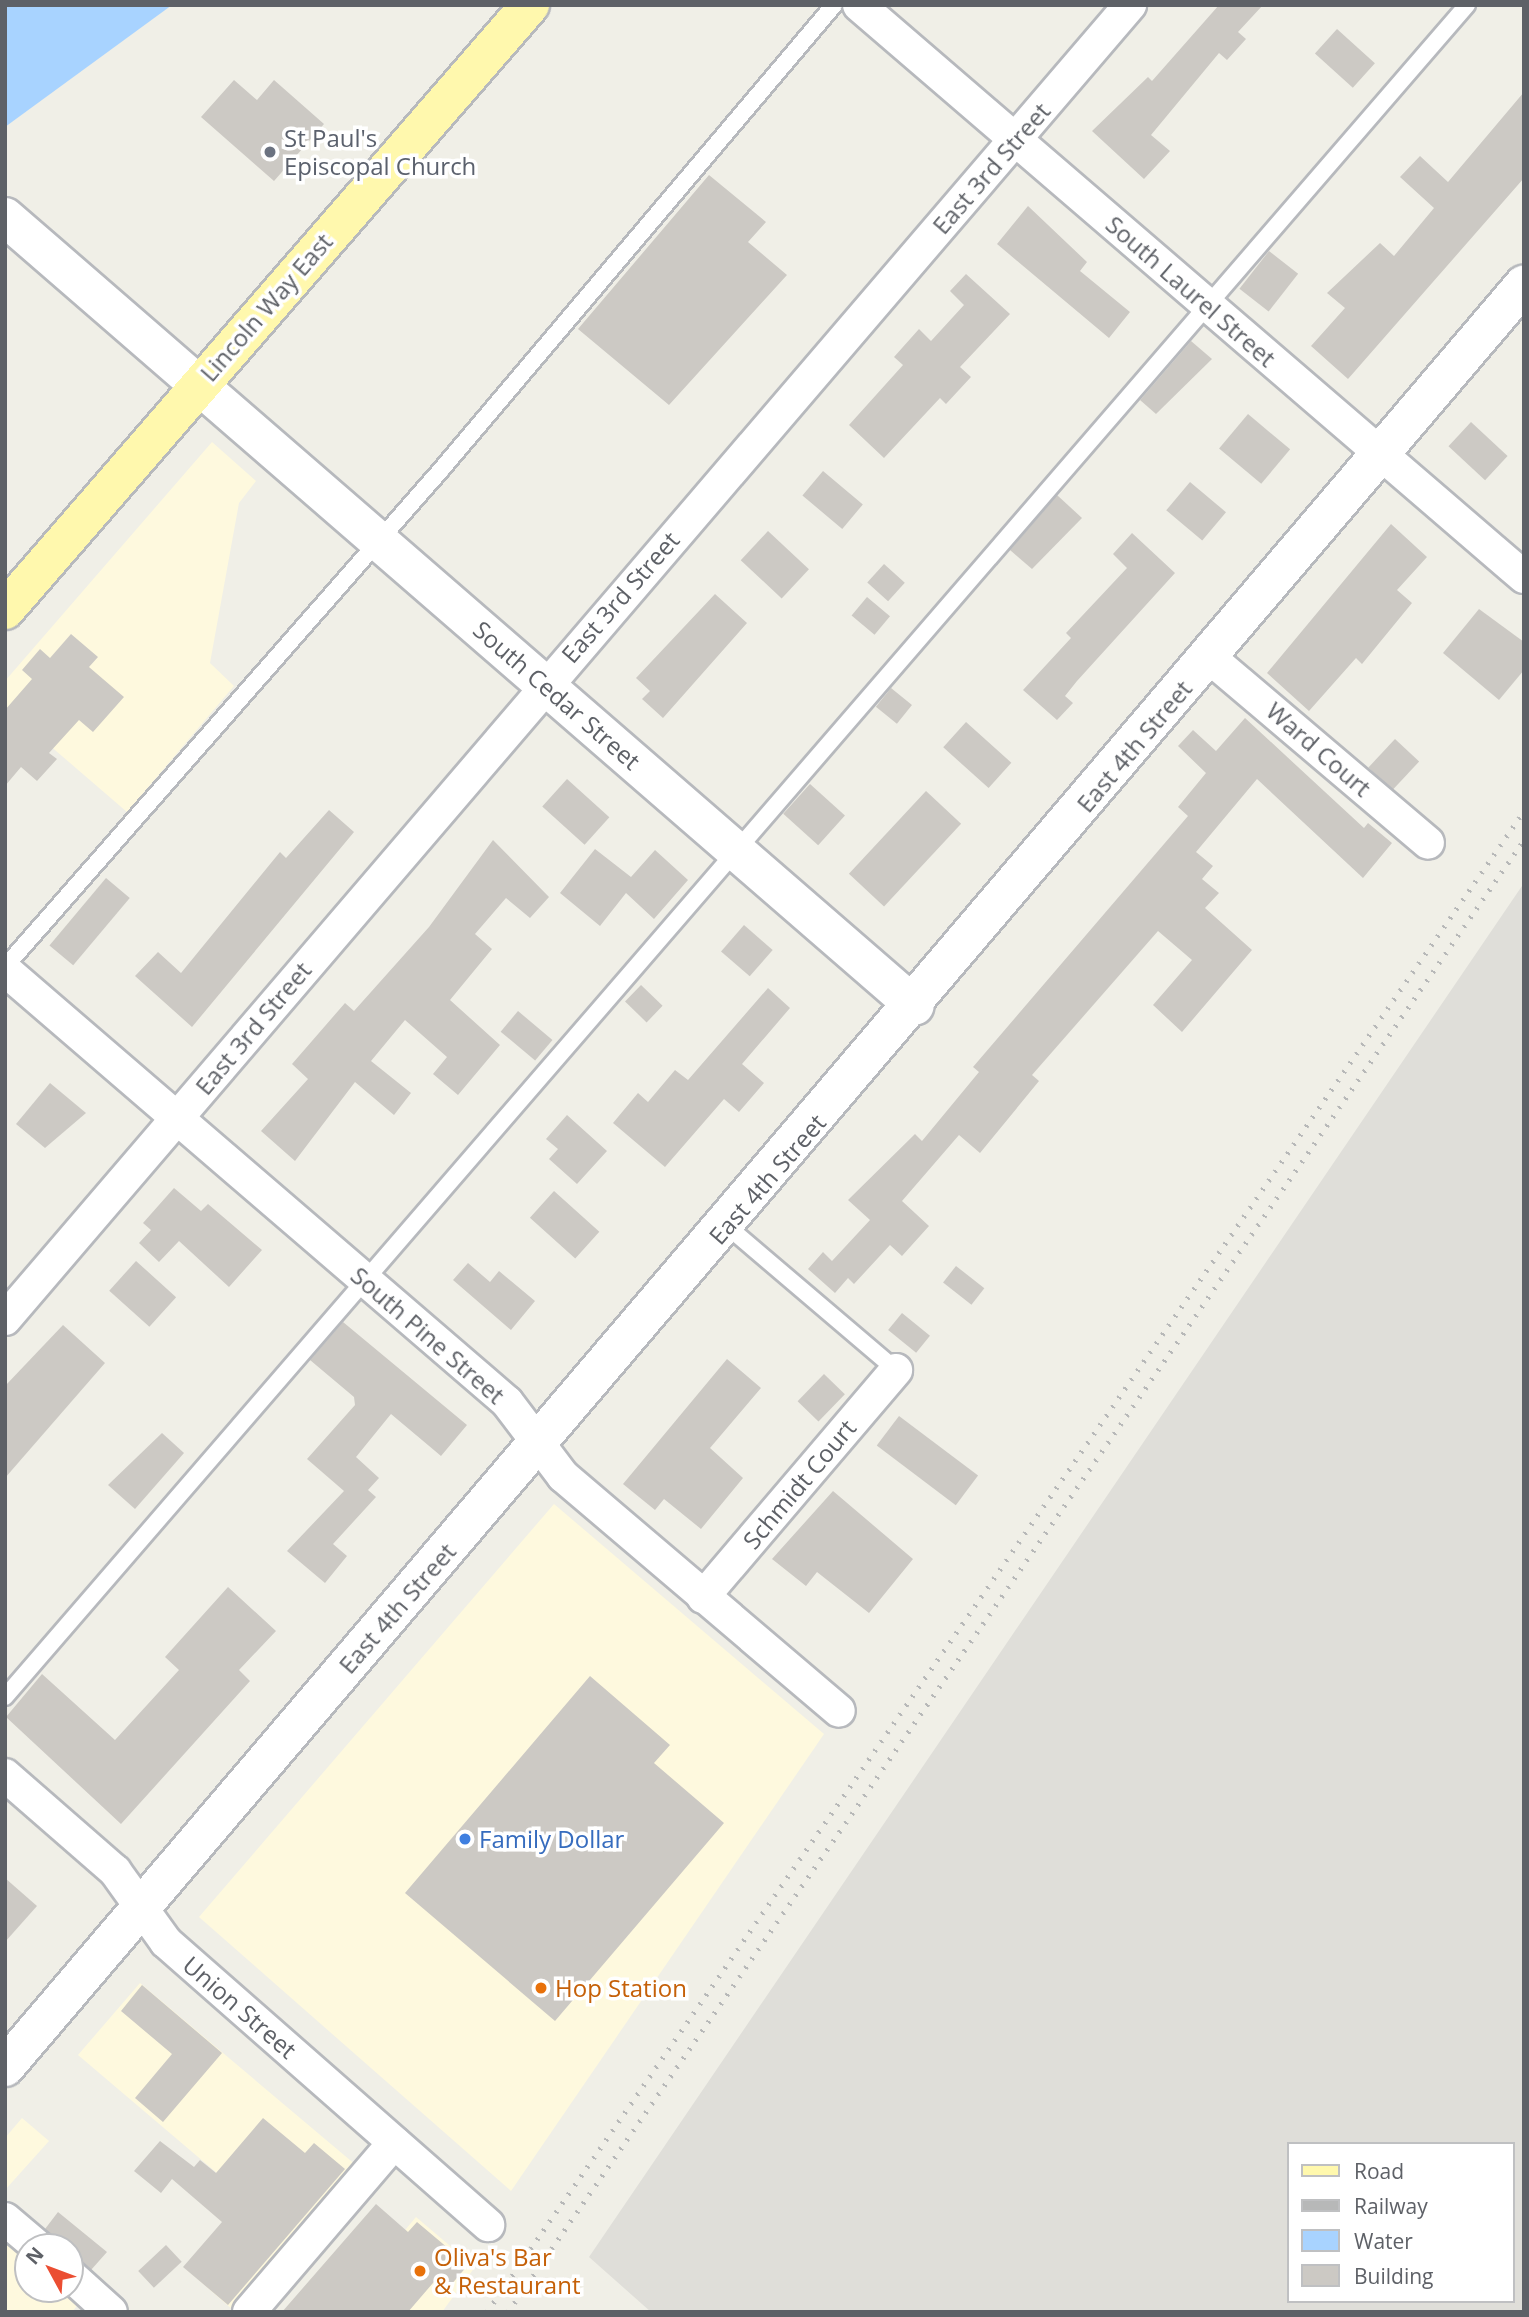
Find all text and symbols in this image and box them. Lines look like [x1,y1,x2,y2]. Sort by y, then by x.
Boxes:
street label: East 3rd Street [926,97,1056,239]
place label: St Paul's Episcopal Church [284,124,476,180]
marker: St Paul's Episcopal Church [262,144,278,160]
street label: South Laurel Street [1100,210,1282,372]
street label: Lincoln Way East [194,227,338,387]
street label: East 3rd Street [555,526,685,668]
street label: South Cedar Street [468,615,646,775]
street label: East 4th Street [1071,674,1197,818]
street label: Ward Court [1261,696,1377,802]
street label: East 3rd Street [189,956,317,1100]
street label: East 4th Street [703,1108,831,1250]
street label: South Pine Street [345,1261,511,1409]
street label: Schmidt Court [737,1414,861,1554]
street label: East 4th Street [333,1537,461,1679]
place label: Family Dollar [479,1825,624,1853]
marker: Family Dollar [457,1831,473,1847]
street label: Union Street [177,1950,303,2064]
place label: Hop Station [555,1974,687,2002]
marker: Hop Station [533,1980,549,1996]
legend [1288,2142,1515,2303]
text: Road [1354,2157,1404,2185]
text: Railway [1354,2192,1428,2220]
text: Water [1354,2227,1413,2255]
north arrow [14,2233,84,2303]
text: N [20,2241,50,2270]
place label: Oliva's Bar & Restaurant [434,2243,580,2299]
text: Building [1354,2262,1433,2290]
marker: Oliva's Bar & Restaurant [412,2263,428,2279]

